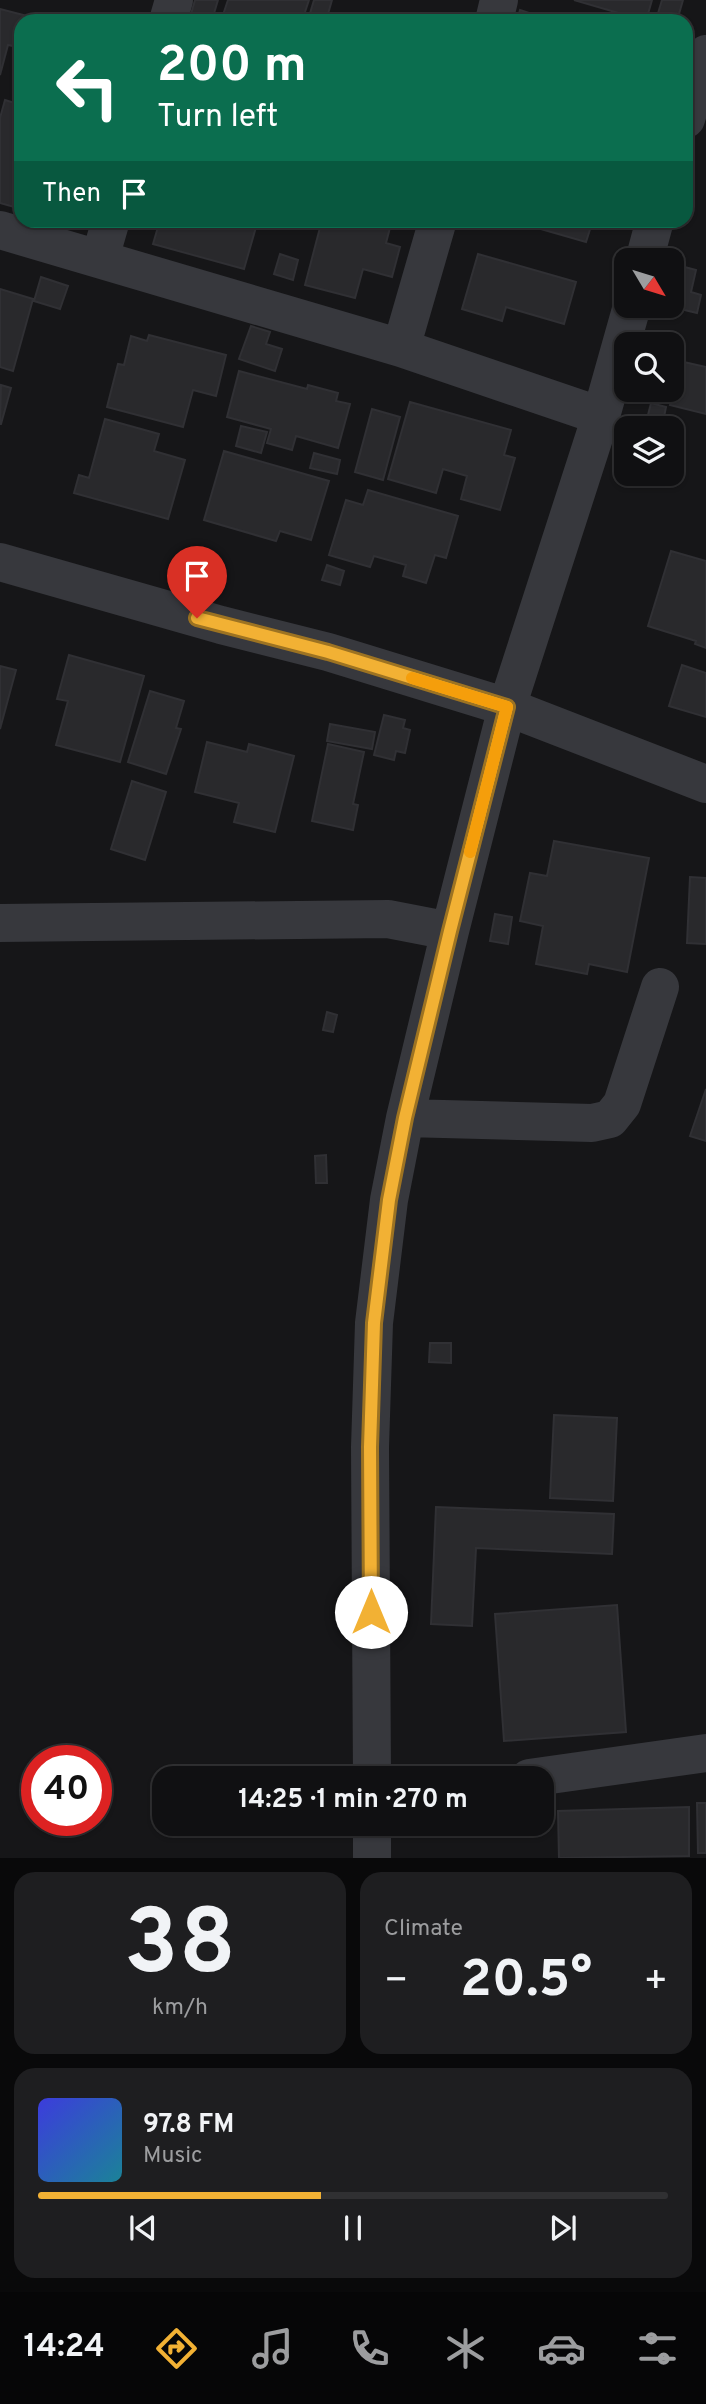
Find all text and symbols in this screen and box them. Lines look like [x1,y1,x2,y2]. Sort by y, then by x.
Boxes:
text: 200 m [157,37,307,99]
icon: left [42,42,133,133]
text: Turn left [157,98,278,138]
icon: arrive [115,175,153,213]
text: Then [42,178,101,211]
north arrow [614,248,684,318]
map controls [614,248,684,486]
button: search [614,332,684,402]
button: layers [614,416,684,486]
pin [167,546,227,618]
icon: arrive [178,557,216,595]
position arrow [334,1575,408,1649]
speed limit sign: 40 [21,1745,112,1836]
text: 14:25 · 1 min · 270 m [238,1784,468,1817]
text: 38 [124,1891,236,2006]
text: Climate [384,1915,463,1944]
text: 20.5° [460,1949,592,2015]
text: − [384,1958,409,2007]
text: + [643,1958,668,2007]
text: km/h [152,1994,208,2023]
text: 97.8 FM [143,2109,234,2142]
text: Music [143,2142,203,2171]
icon: previous [124,2209,162,2247]
icon: pause [334,2209,372,2247]
icon: next [544,2209,582,2247]
icon: directions [152,2324,201,2373]
icon: music [248,2324,297,2373]
icon: phone [345,2324,394,2373]
icon: climate [441,2324,490,2373]
icon: car [537,2324,586,2373]
icon: filters [633,2324,682,2373]
text: 14:24 [24,2328,105,2368]

